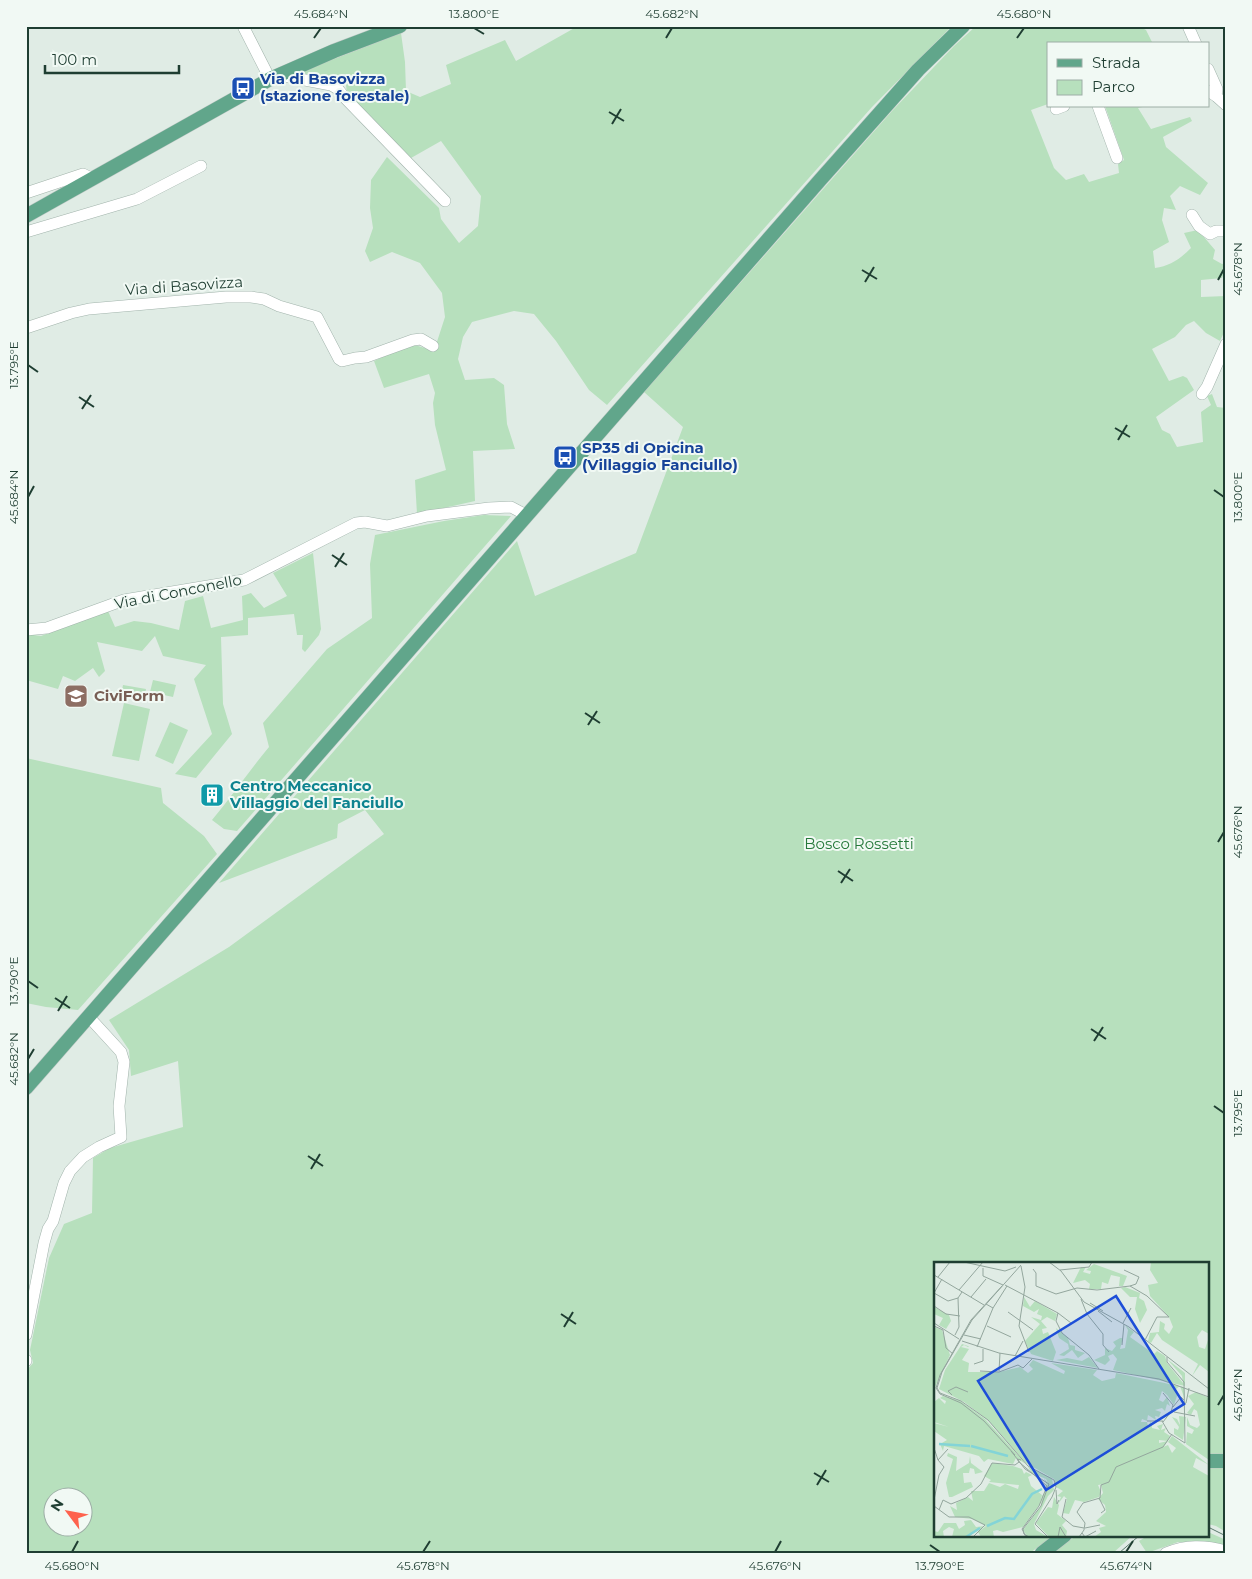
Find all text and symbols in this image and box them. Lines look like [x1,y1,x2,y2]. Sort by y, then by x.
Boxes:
text: 45.684°N [294,6,348,21]
text: 13.800°E [449,6,499,21]
text: 45.682°N [645,6,699,21]
text: 45.680°N [997,6,1051,21]
scale bar [45,42,179,74]
legend [1047,42,1210,108]
text: 100 m [52,50,97,69]
text: Strada [1092,53,1141,72]
place label: Via di Basovizza (stazione forestale) [259,69,410,105]
bus stop icon: Via di Basovizza (stazione forestale) [230,75,256,101]
text: Parco [1092,77,1135,96]
text: 45.678°N [1230,242,1245,296]
street label: Via di Basovizza [124,272,244,299]
text: 13.795°E [6,341,21,389]
place label: SP35 di Opicina (Villaggio Fanciullo) [582,438,738,474]
bus stop icon: SP35 di Opicina (Villaggio Fanciullo) [552,444,578,470]
text: 45.684°N [6,470,21,524]
text: 13.800°E [1230,472,1245,522]
street label: Via di Conconello [113,570,243,613]
school or university icon: CiviForm [63,683,89,709]
place label: CiviForm [94,686,164,705]
place label: Centro Meccanico Villaggio del Fanciullo [229,776,404,812]
building icon: Centro Meccanico Villaggio del Fanciullo [199,782,225,808]
text: 45.676°N [1230,806,1245,859]
park label: Bosco Rossetti [804,834,914,853]
text: 13.790°E [6,957,21,1005]
text: 45.682°N [6,1032,21,1086]
text: 13.795°E [1230,1089,1245,1137]
inset map [934,1262,1210,1536]
text: 45.674°N [1230,1369,1245,1421]
north arrow [42,1486,92,1536]
text: N [46,1496,68,1515]
text: 45.680°N [45,1558,99,1573]
text: 45.678°N [396,1558,450,1573]
text: 45.676°N [749,1558,802,1573]
text: 13.790°E [916,1558,964,1573]
text: 45.674°N [1100,1558,1152,1573]

